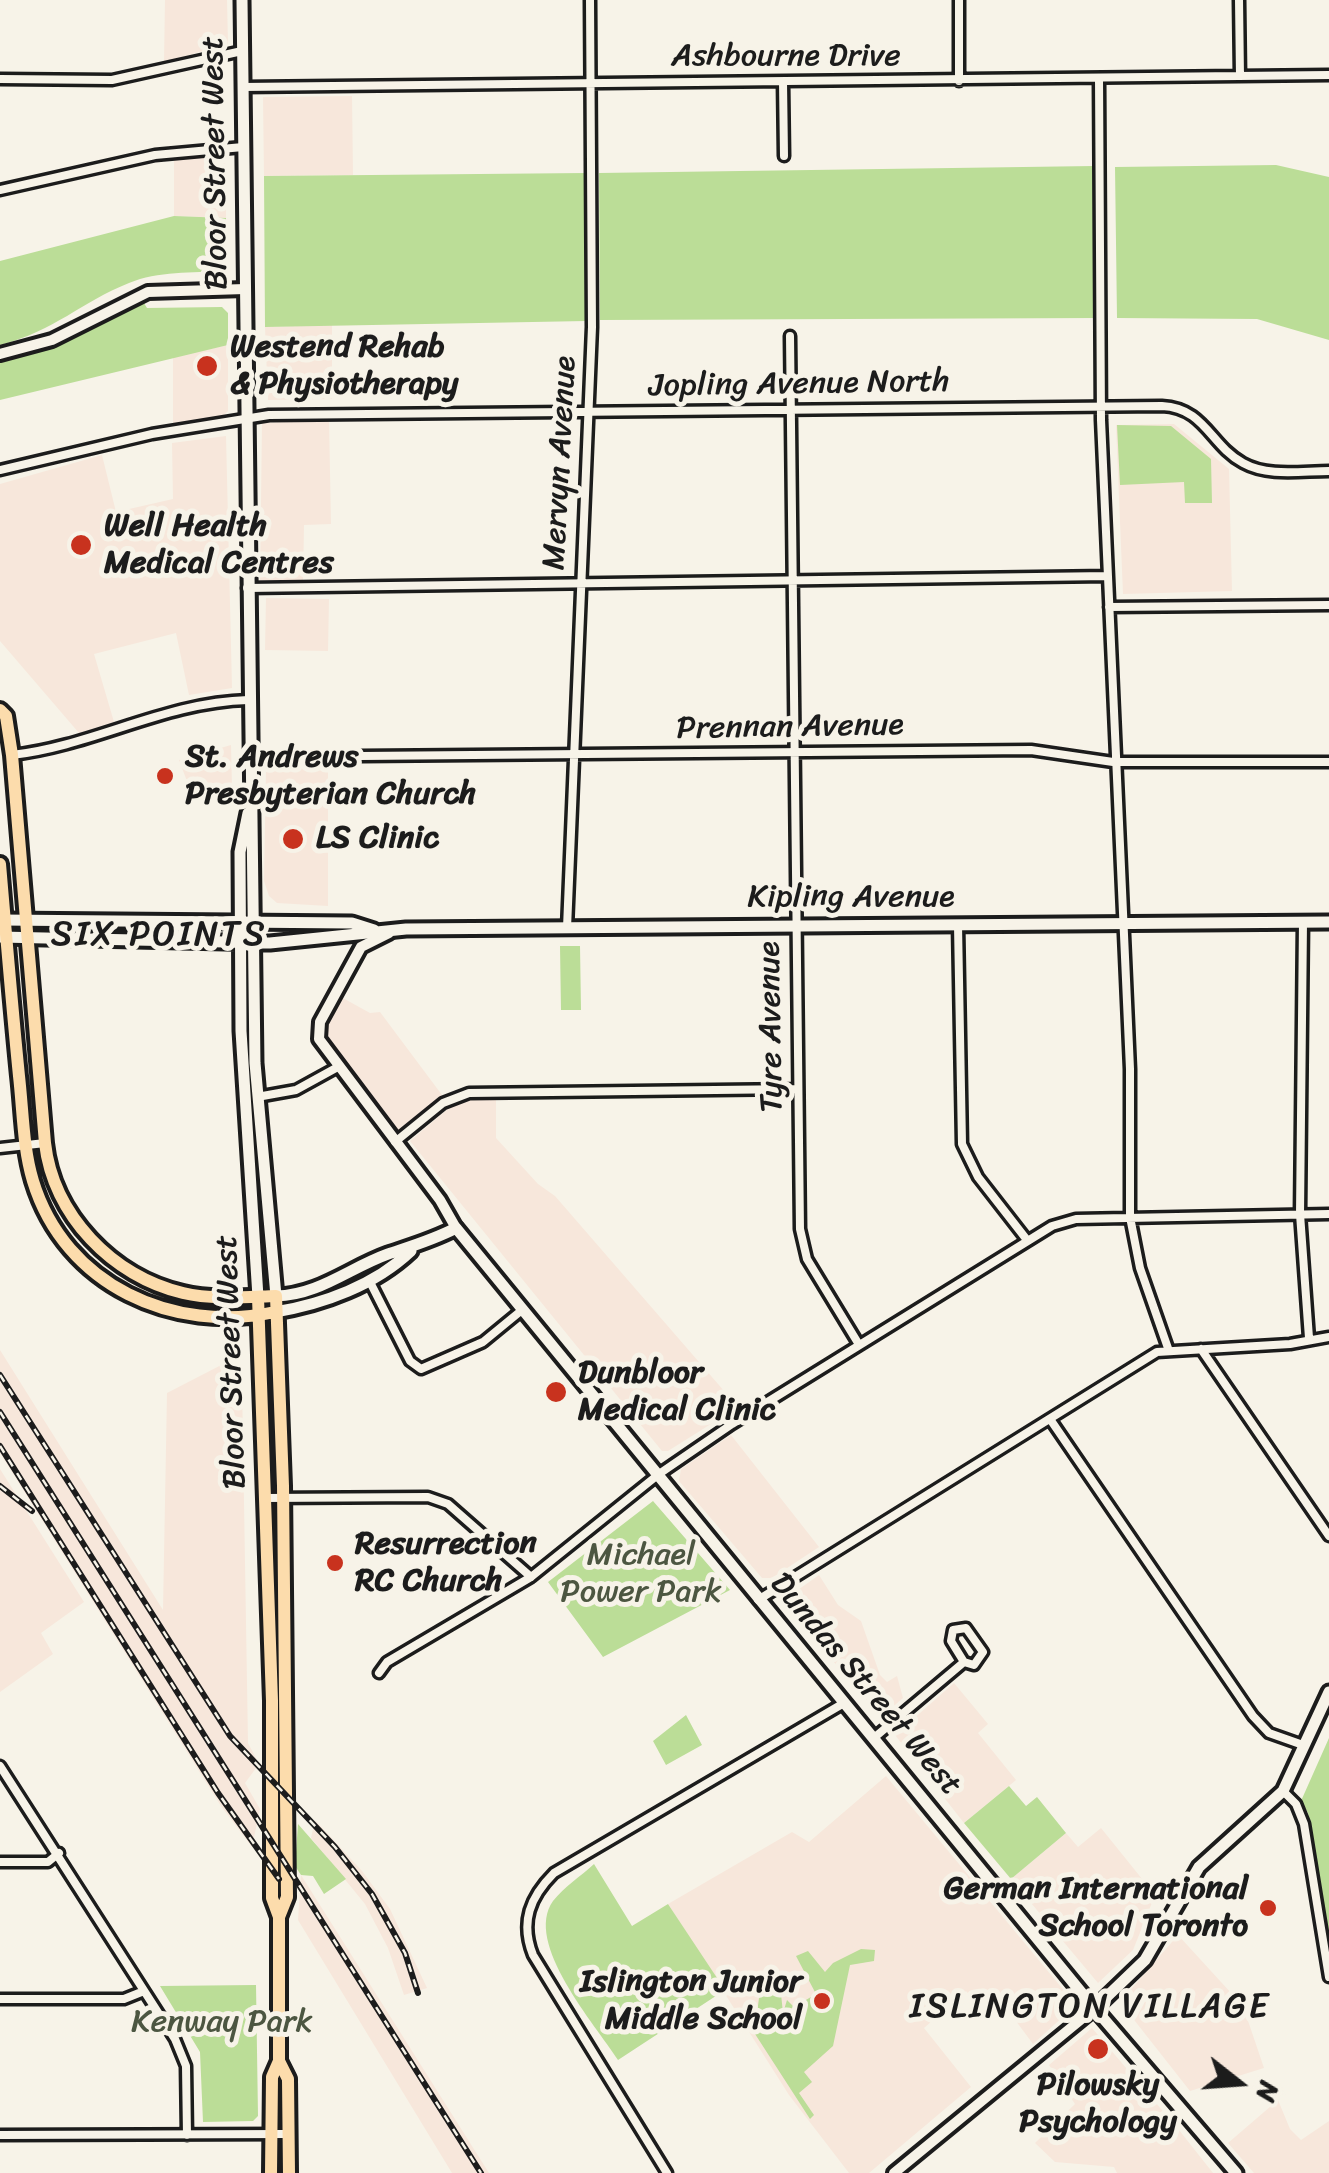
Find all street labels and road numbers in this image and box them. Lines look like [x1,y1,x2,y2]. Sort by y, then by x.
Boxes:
street label: Bloor Street West [195,35,237,291]
street label: Ashbourne Drive [671,38,901,76]
street label: Mervyn Avenue [536,355,586,571]
street label: Jopling Avenue North [648,363,950,407]
street label: Prennan Avenue [676,707,904,749]
street label: Kipling Avenue [747,879,955,917]
street label: Tyre Avenue [751,941,793,1113]
street label: Bloor Street West [208,1234,256,1490]
street label: Dundas Street West [761,1566,969,1804]

